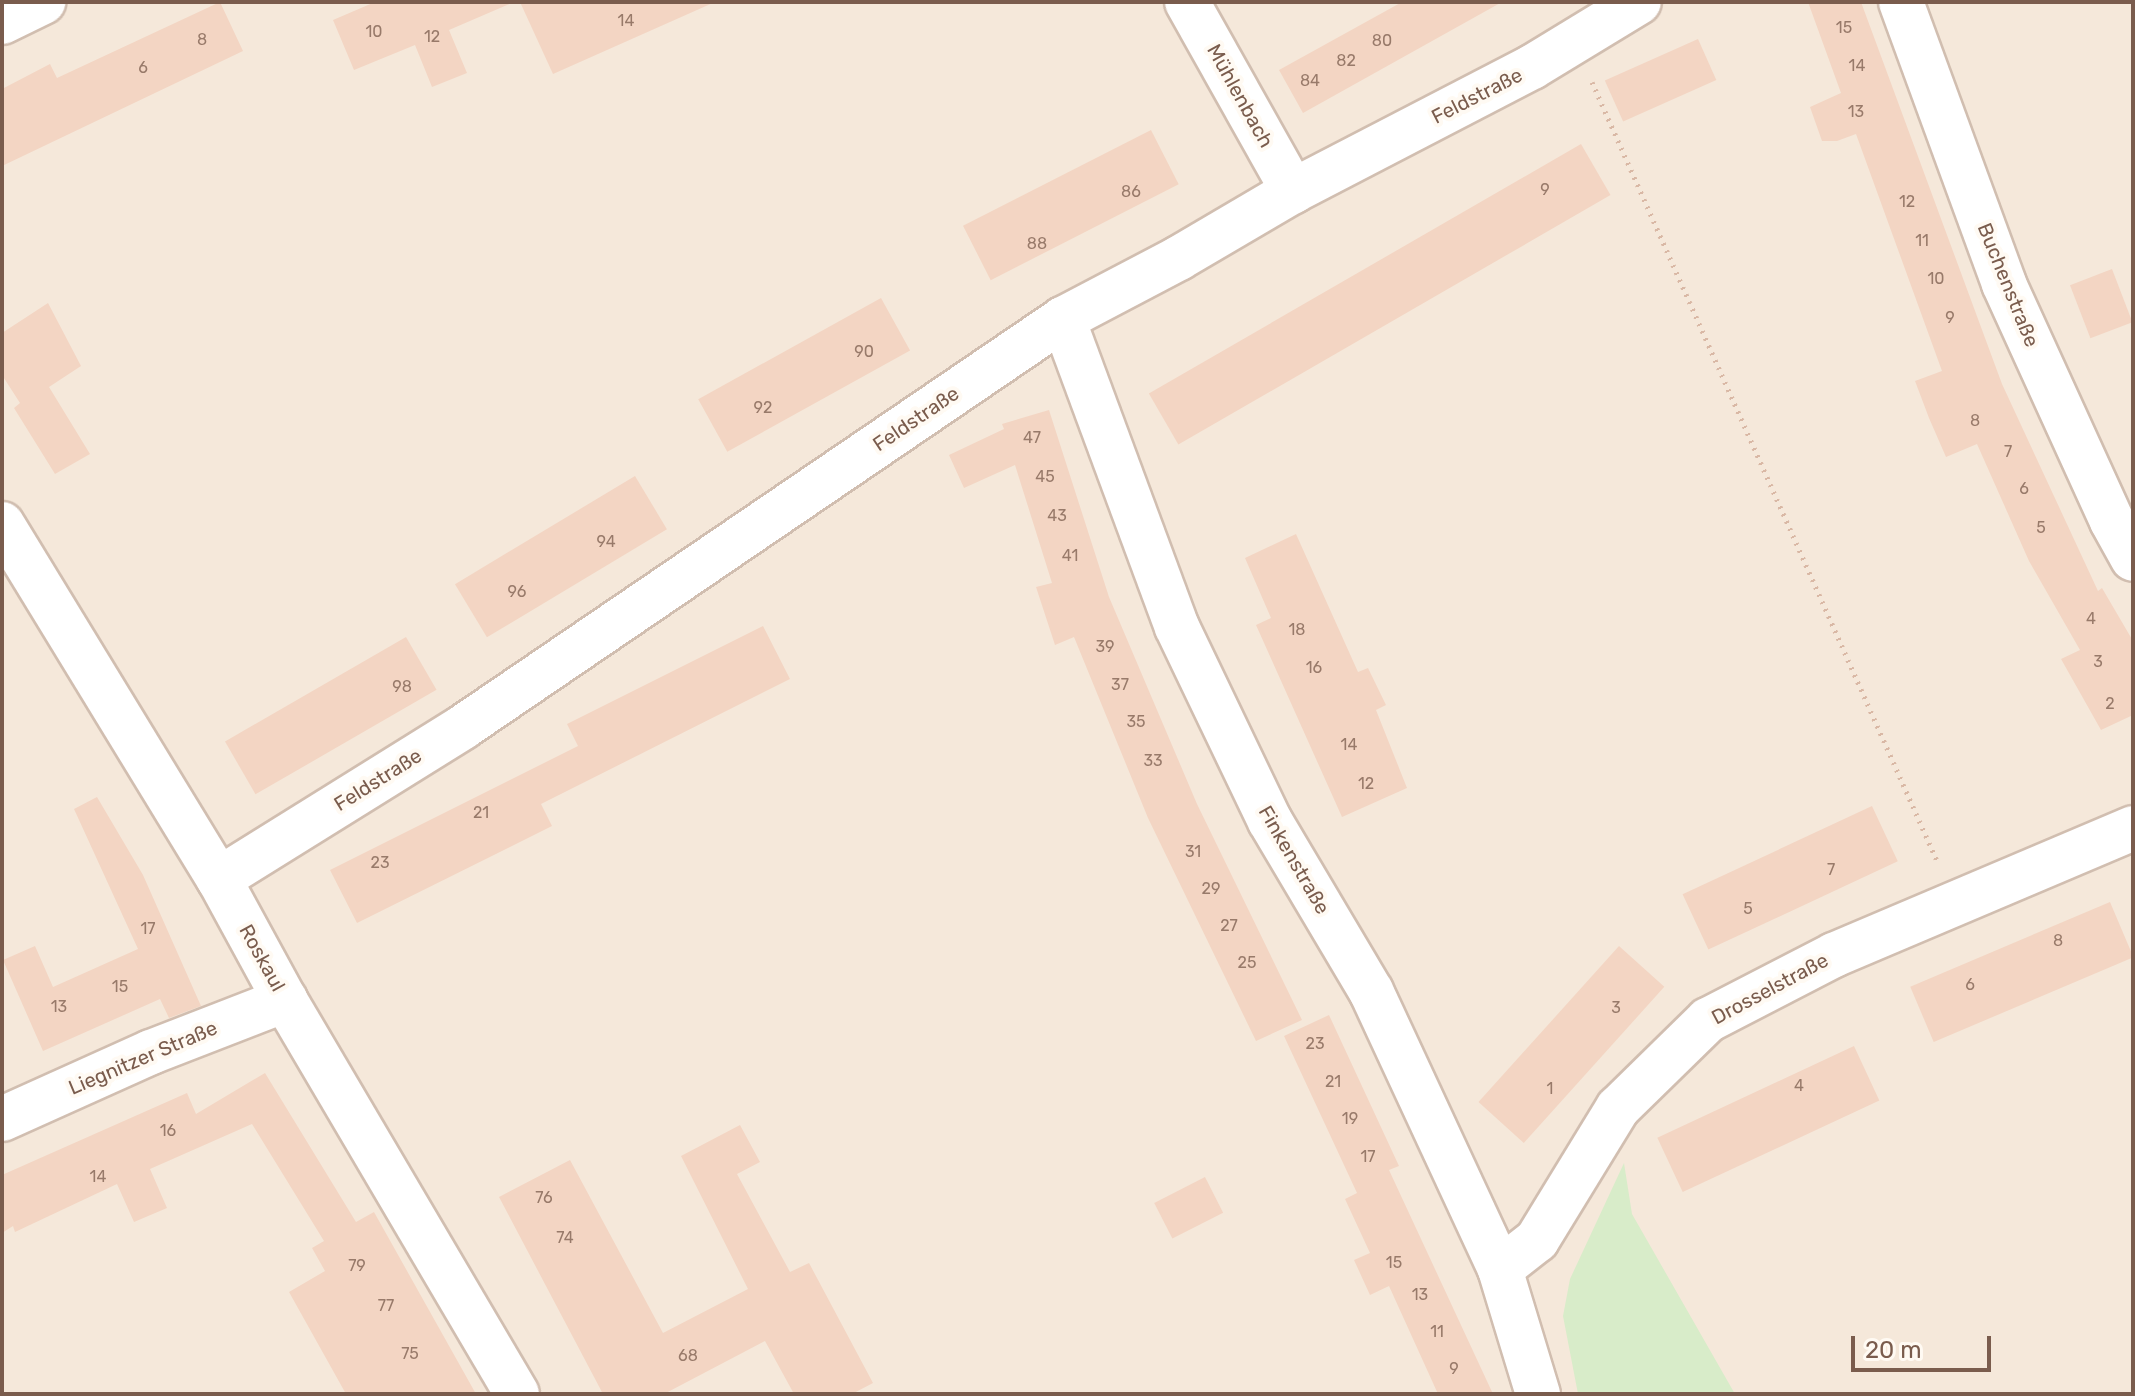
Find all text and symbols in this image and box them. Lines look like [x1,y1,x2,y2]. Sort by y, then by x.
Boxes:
house number: 14 [618,11,634,31]
house number: 15 [1836,18,1852,38]
house number: 10 [365,22,383,42]
house number: 12 [424,27,440,47]
house number: 8 [197,30,207,50]
house number: 80 [1372,31,1392,51]
street label: Mühlenbach [1202,40,1278,152]
house number: 82 [1336,51,1356,71]
house number: 14 [1849,56,1865,76]
house number: 6 [138,58,148,78]
street label: Feldstraße [1428,63,1526,129]
house number: 84 [1300,71,1320,91]
house number: 13 [1848,102,1864,122]
house number: 9 [1540,180,1550,200]
house number: 86 [1121,182,1141,202]
house number: 12 [1899,192,1915,212]
street label: Buchenstraße [1972,220,2044,350]
house number: 11 [1915,231,1929,251]
house number: 88 [1027,234,1047,254]
house number: 10 [1927,269,1945,289]
house number: 9 [1945,308,1955,328]
house number: 90 [854,342,874,362]
street label: Feldstraße [868,381,964,457]
house number: 92 [754,398,772,418]
house number: 8 [1970,411,1980,431]
house number: 47 [1023,428,1041,448]
house number: 7 [2004,442,2012,462]
house number: 45 [1035,467,1055,487]
house number: 6 [2019,479,2029,499]
house number: 43 [1047,506,1067,526]
house number: 5 [2036,518,2046,538]
house number: 94 [596,532,616,552]
house number: 41 [1062,546,1078,566]
house number: 96 [508,582,526,602]
house number: 4 [2086,609,2096,629]
house number: 18 [1288,620,1306,640]
house number: 39 [1095,637,1115,657]
house number: 3 [2093,652,2103,672]
house number: 16 [1306,658,1322,678]
house number: 37 [1111,675,1129,695]
house number: 98 [392,677,412,697]
house number: 2 [2105,694,2115,714]
house number: 35 [1126,712,1146,732]
house number: 14 [1341,735,1357,755]
street label: Feldstraße [330,744,426,816]
house number: 33 [1143,751,1163,771]
house number: 12 [1358,774,1374,794]
street label: Finkenstraße [1253,801,1335,919]
house number: 21 [473,803,489,823]
house number: 31 [1185,842,1201,862]
house number: 23 [370,853,390,873]
house number: 7 [1827,860,1835,880]
house number: 29 [1202,879,1220,899]
house number: 5 [1743,899,1753,919]
house number: 27 [1220,916,1238,936]
house number: 17 [140,919,156,939]
street label: Roskaul [234,920,290,996]
house number: 8 [2053,931,2063,951]
street label: Drosselstraße [1708,948,1832,1030]
house number: 25 [1238,953,1256,973]
house number: 6 [1965,975,1975,995]
house number: 15 [112,977,128,997]
house number: 13 [51,997,67,1017]
house number: 3 [1611,998,1621,1018]
street label: Liegnitzer Straße [65,1016,221,1100]
house number: 23 [1305,1034,1325,1054]
house number: 21 [1325,1072,1341,1092]
house number: 4 [1794,1076,1804,1096]
house number: 1 [1547,1079,1553,1099]
house number: 19 [1342,1109,1358,1129]
house number: 16 [160,1121,176,1141]
house number: 17 [1360,1147,1376,1167]
house number: 14 [90,1167,106,1187]
house number: 76 [535,1188,553,1208]
house number: 74 [556,1228,574,1248]
house number: 15 [1386,1253,1402,1273]
house number: 79 [348,1256,366,1276]
house number: 13 [1412,1285,1428,1305]
house number: 77 [378,1296,394,1316]
scale bar [1855,1320,1995,1370]
house number: 11 [1430,1322,1444,1342]
text: 20 m [1865,1336,1922,1364]
house number: 75 [401,1344,419,1364]
house number: 68 [678,1346,698,1366]
house number: 9 [1449,1359,1459,1379]

